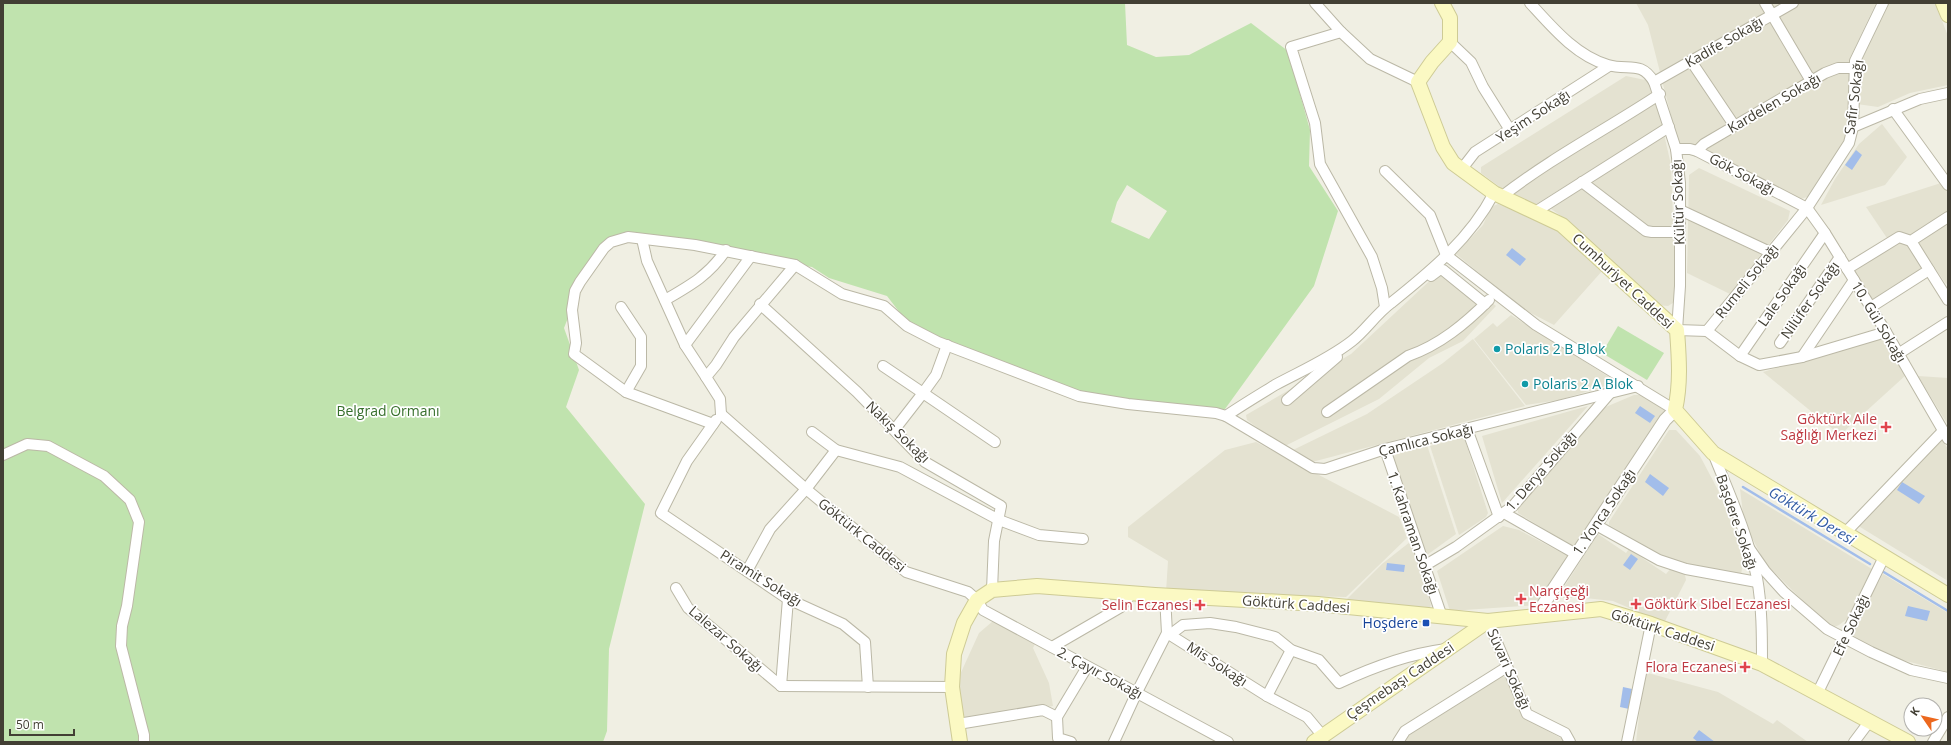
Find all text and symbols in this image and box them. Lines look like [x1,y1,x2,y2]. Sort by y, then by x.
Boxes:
street label: Kadife Sokağı [1681,12,1766,72]
street label: Safir Sokağı [1839,58,1868,136]
street label: Kardelen Sokağı [1724,68,1824,137]
street label: Yeşim Sokağı [1492,85,1573,147]
street label: Gök Sokağı [1706,148,1778,199]
street label: Kültür Sokağı [1667,159,1688,245]
street label: Cumhuriyet Caddesi [1569,229,1678,333]
street label: Rumeli Sokağı [1711,239,1783,322]
street label: Nilüfer Sokağı [1776,257,1843,342]
street label: Lale Sokağı [1753,260,1810,330]
street label: 10. Gül Sokağı [1848,278,1911,366]
place label: Polaris 2 B Blok [1505,339,1606,358]
marker: Polaris 2 B Blok [1492,344,1502,354]
place label: Polaris 2 A Blok [1533,374,1634,393]
marker: Polaris 2 A Blok [1520,379,1530,389]
street label: Nakış Sokağı [862,396,934,467]
park label: Belgrad Ormanı [336,401,440,420]
place label: Göktürk Aile Sağlığı Merkezi [1781,409,1877,444]
street label: Çamlıca Sokağı [1376,419,1475,460]
marker: Göktürk Aile Sağlığı Merkezi [1880,421,1892,433]
street label: 1. Derya Sokağı [1501,427,1581,515]
street label: 1. Yonca Sokağı [1568,465,1640,559]
street label: 1. Kahraman Sokağı [1383,469,1443,597]
street label: Başdere Sokağı [1712,472,1763,572]
water label: Göktürk Deresi [1765,481,1860,549]
street label: Göktürk Caddesi [814,493,910,576]
street label: Piramit Sokağı [717,545,806,610]
place label: Narçiçeği Eczanesi [1529,581,1589,616]
street label: Göktürk Caddesi [1241,590,1351,617]
street label: Efe Sokağı [1828,591,1873,659]
marker: Narçiçeği Eczanesi [1516,594,1526,604]
place label: Göktürk Sibel Eczanesi [1644,594,1791,613]
place label: Selin Eczanesi [1102,595,1192,614]
marker: Göktürk Sibel Eczanesi [1631,599,1641,609]
marker: Selin Eczanesi [1195,600,1205,610]
street label: Lalezar Sokağı [685,601,767,676]
street label: Göktürk Caddesi [1609,604,1717,655]
place label: Hoşdere [1363,613,1418,632]
marker: Hoşdere [1421,618,1431,628]
street label: Süvari Sokağı [1483,626,1536,712]
street label: Mis Sokağı [1183,637,1251,690]
street label: Çeşmebaşı Caddesi [1342,637,1457,724]
street label: 2. Çayır Sokağı [1054,642,1146,703]
place label: Flora Eczanesi [1645,657,1737,676]
marker: Flora Eczanesi [1740,662,1750,672]
north arrow [1903,697,1943,737]
text: K [1906,703,1923,718]
scale bar [10,711,74,737]
text: 50 m [16,716,44,733]

